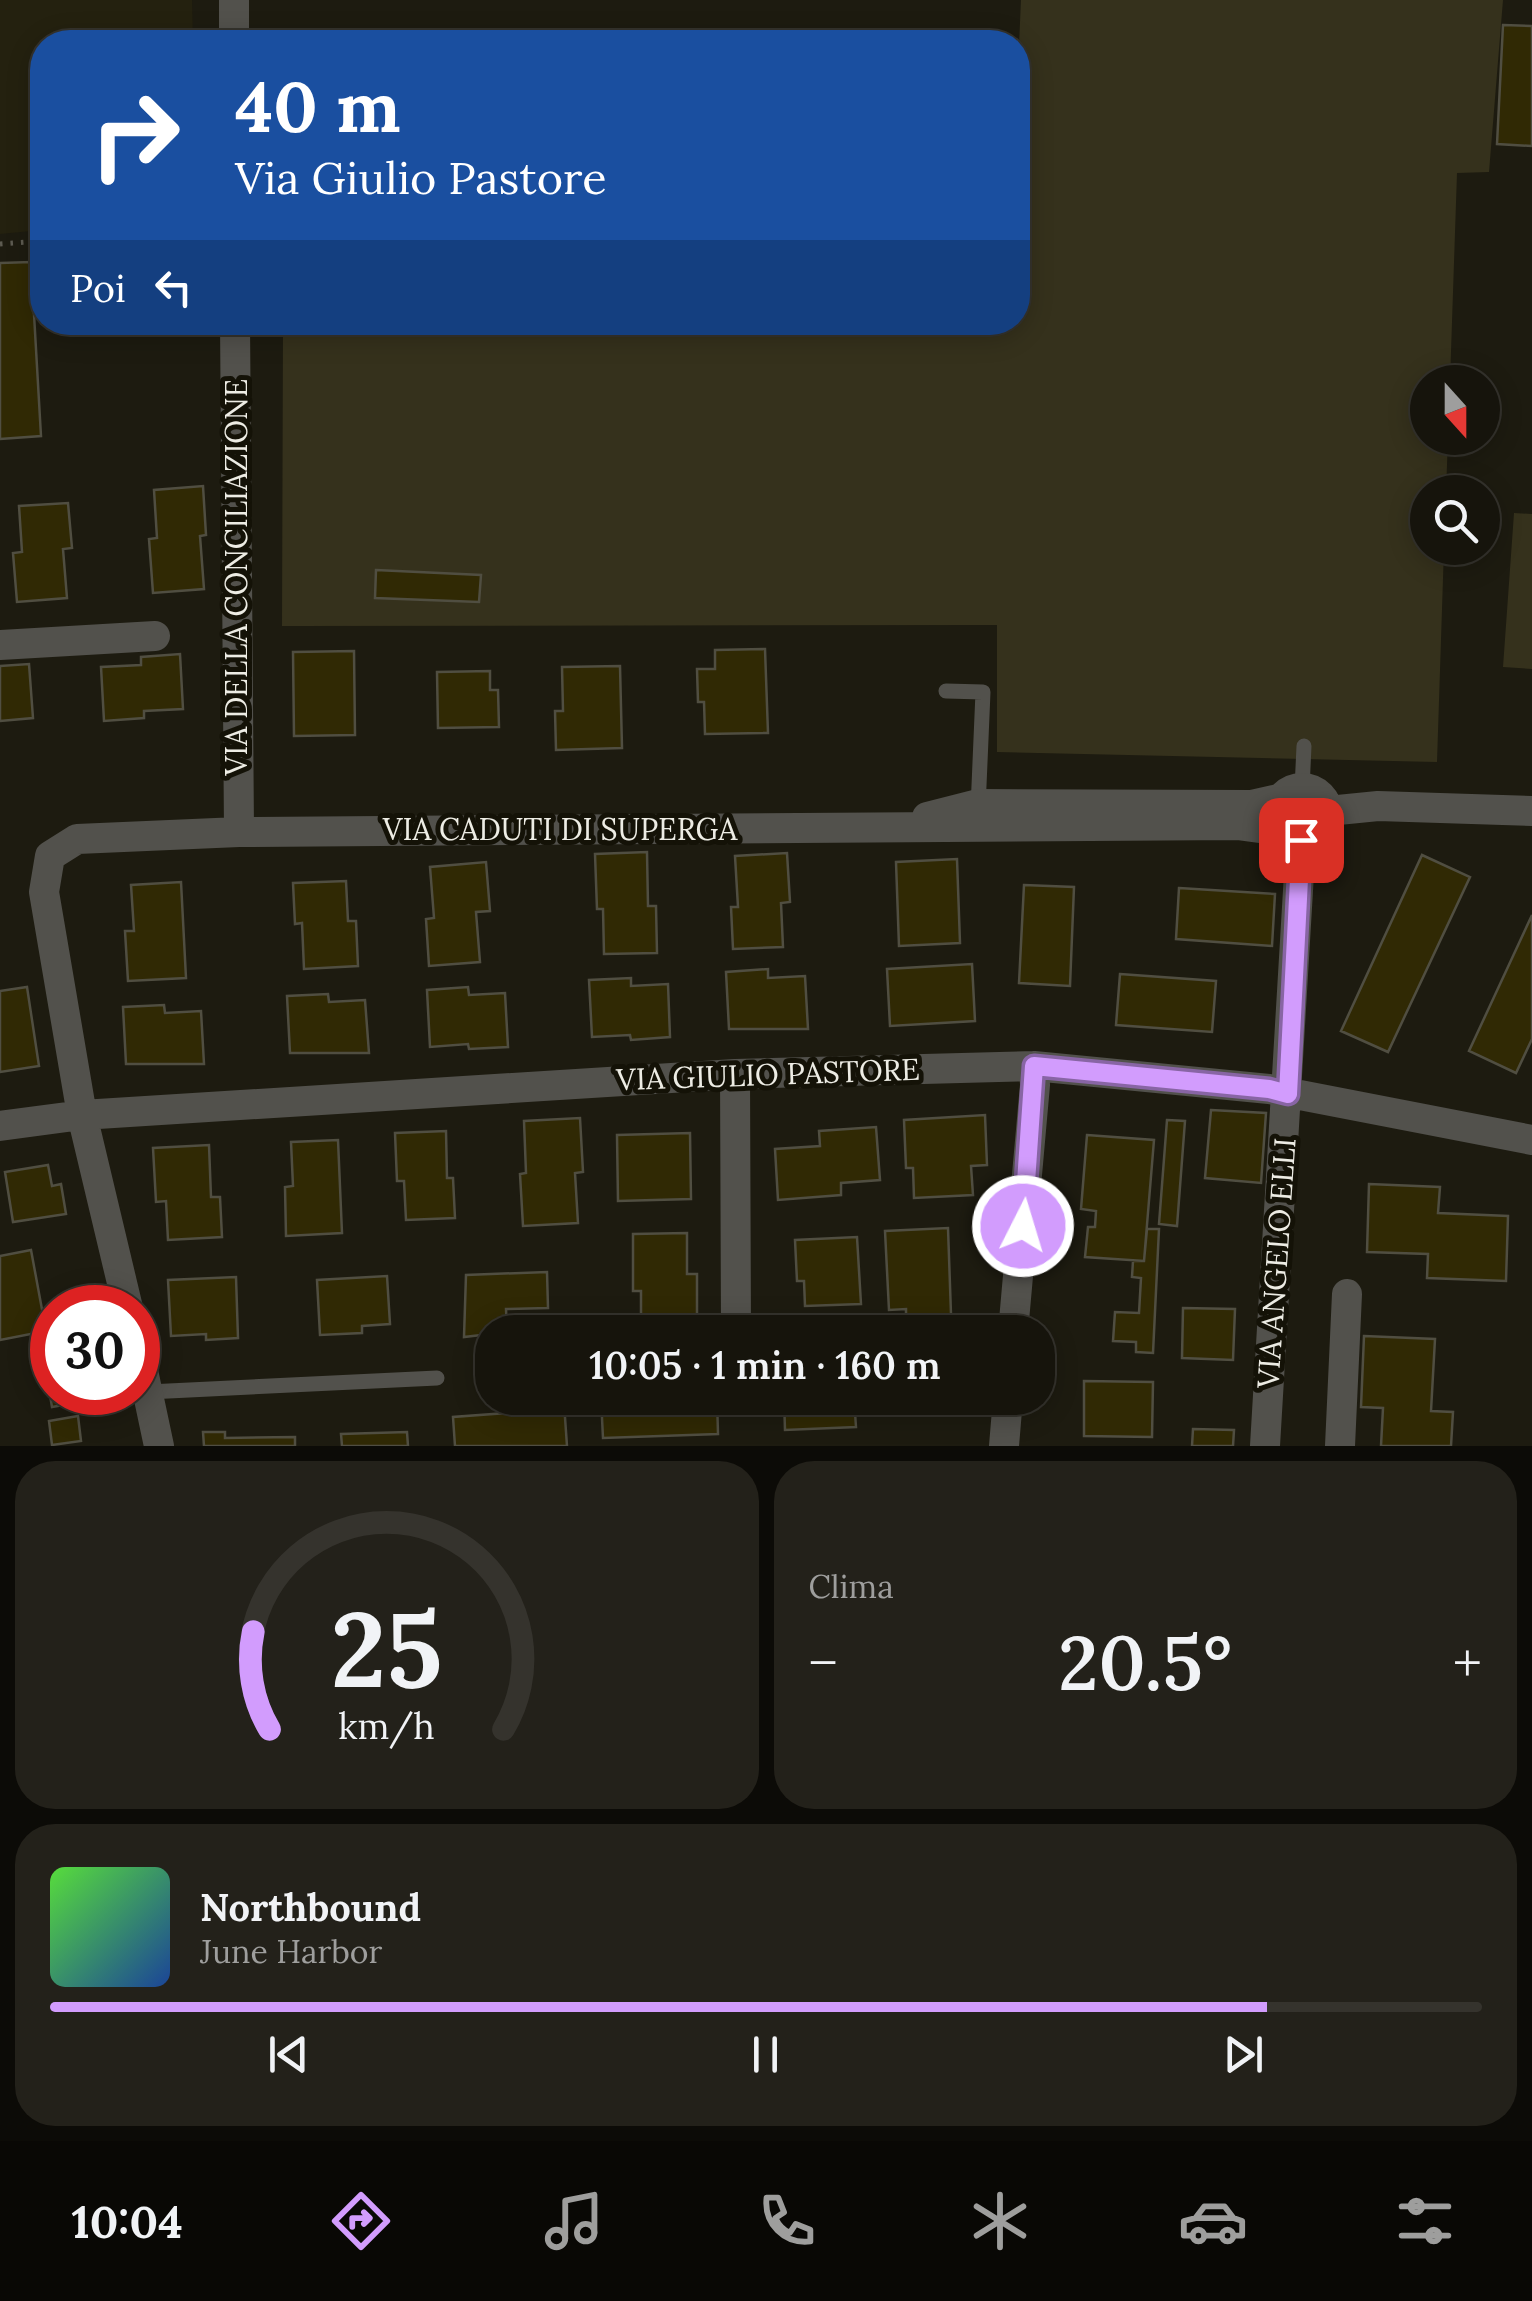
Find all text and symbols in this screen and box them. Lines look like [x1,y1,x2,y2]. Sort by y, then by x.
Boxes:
text: 40 m [235,62,401,151]
icon: right [70,70,200,200]
text: Via Giulio Pastore [235,149,607,206]
icon: left [146,260,201,315]
text: Poi [70,264,126,312]
north arrow [1410,365,1500,455]
map controls [1410,365,1500,565]
street label: VIA DELLA CONCILIAZIONE [217,379,255,776]
button: search [1410,475,1500,565]
pin [1259,798,1344,883]
street label: VIA CADUTI DI SUPERGA [382,810,738,848]
icon: arrive [1274,813,1329,868]
street label: VIA GIULIO PASTORE [615,1050,920,1098]
street label: VIA ANGELO ELLI [1248,1136,1304,1391]
position arrow [971,1174,1075,1278]
speed limit sign: 30 [30,1285,160,1415]
text: 10:05 · 1 min · 160 m [589,1341,941,1389]
text: Clima [809,1566,894,1607]
text: 25 [331,1582,443,1715]
text: 20.5° [1058,1615,1232,1711]
text: − [809,1628,838,1698]
text: + [1453,1628,1482,1698]
text: km/h [338,1703,435,1749]
text: Northbound [200,1883,421,1931]
text: June Harbor [200,1931,382,1972]
icon: previous [261,2027,316,2082]
icon: pause [738,2027,793,2082]
icon: next [1216,2027,1271,2082]
icon: directions [326,2186,396,2256]
icon: music [539,2186,609,2256]
icon: phone [752,2186,822,2256]
icon: climate [965,2186,1035,2256]
icon: car [1178,2186,1248,2256]
icon: filters [1390,2186,1460,2256]
text: 10:04 [71,2193,183,2250]

